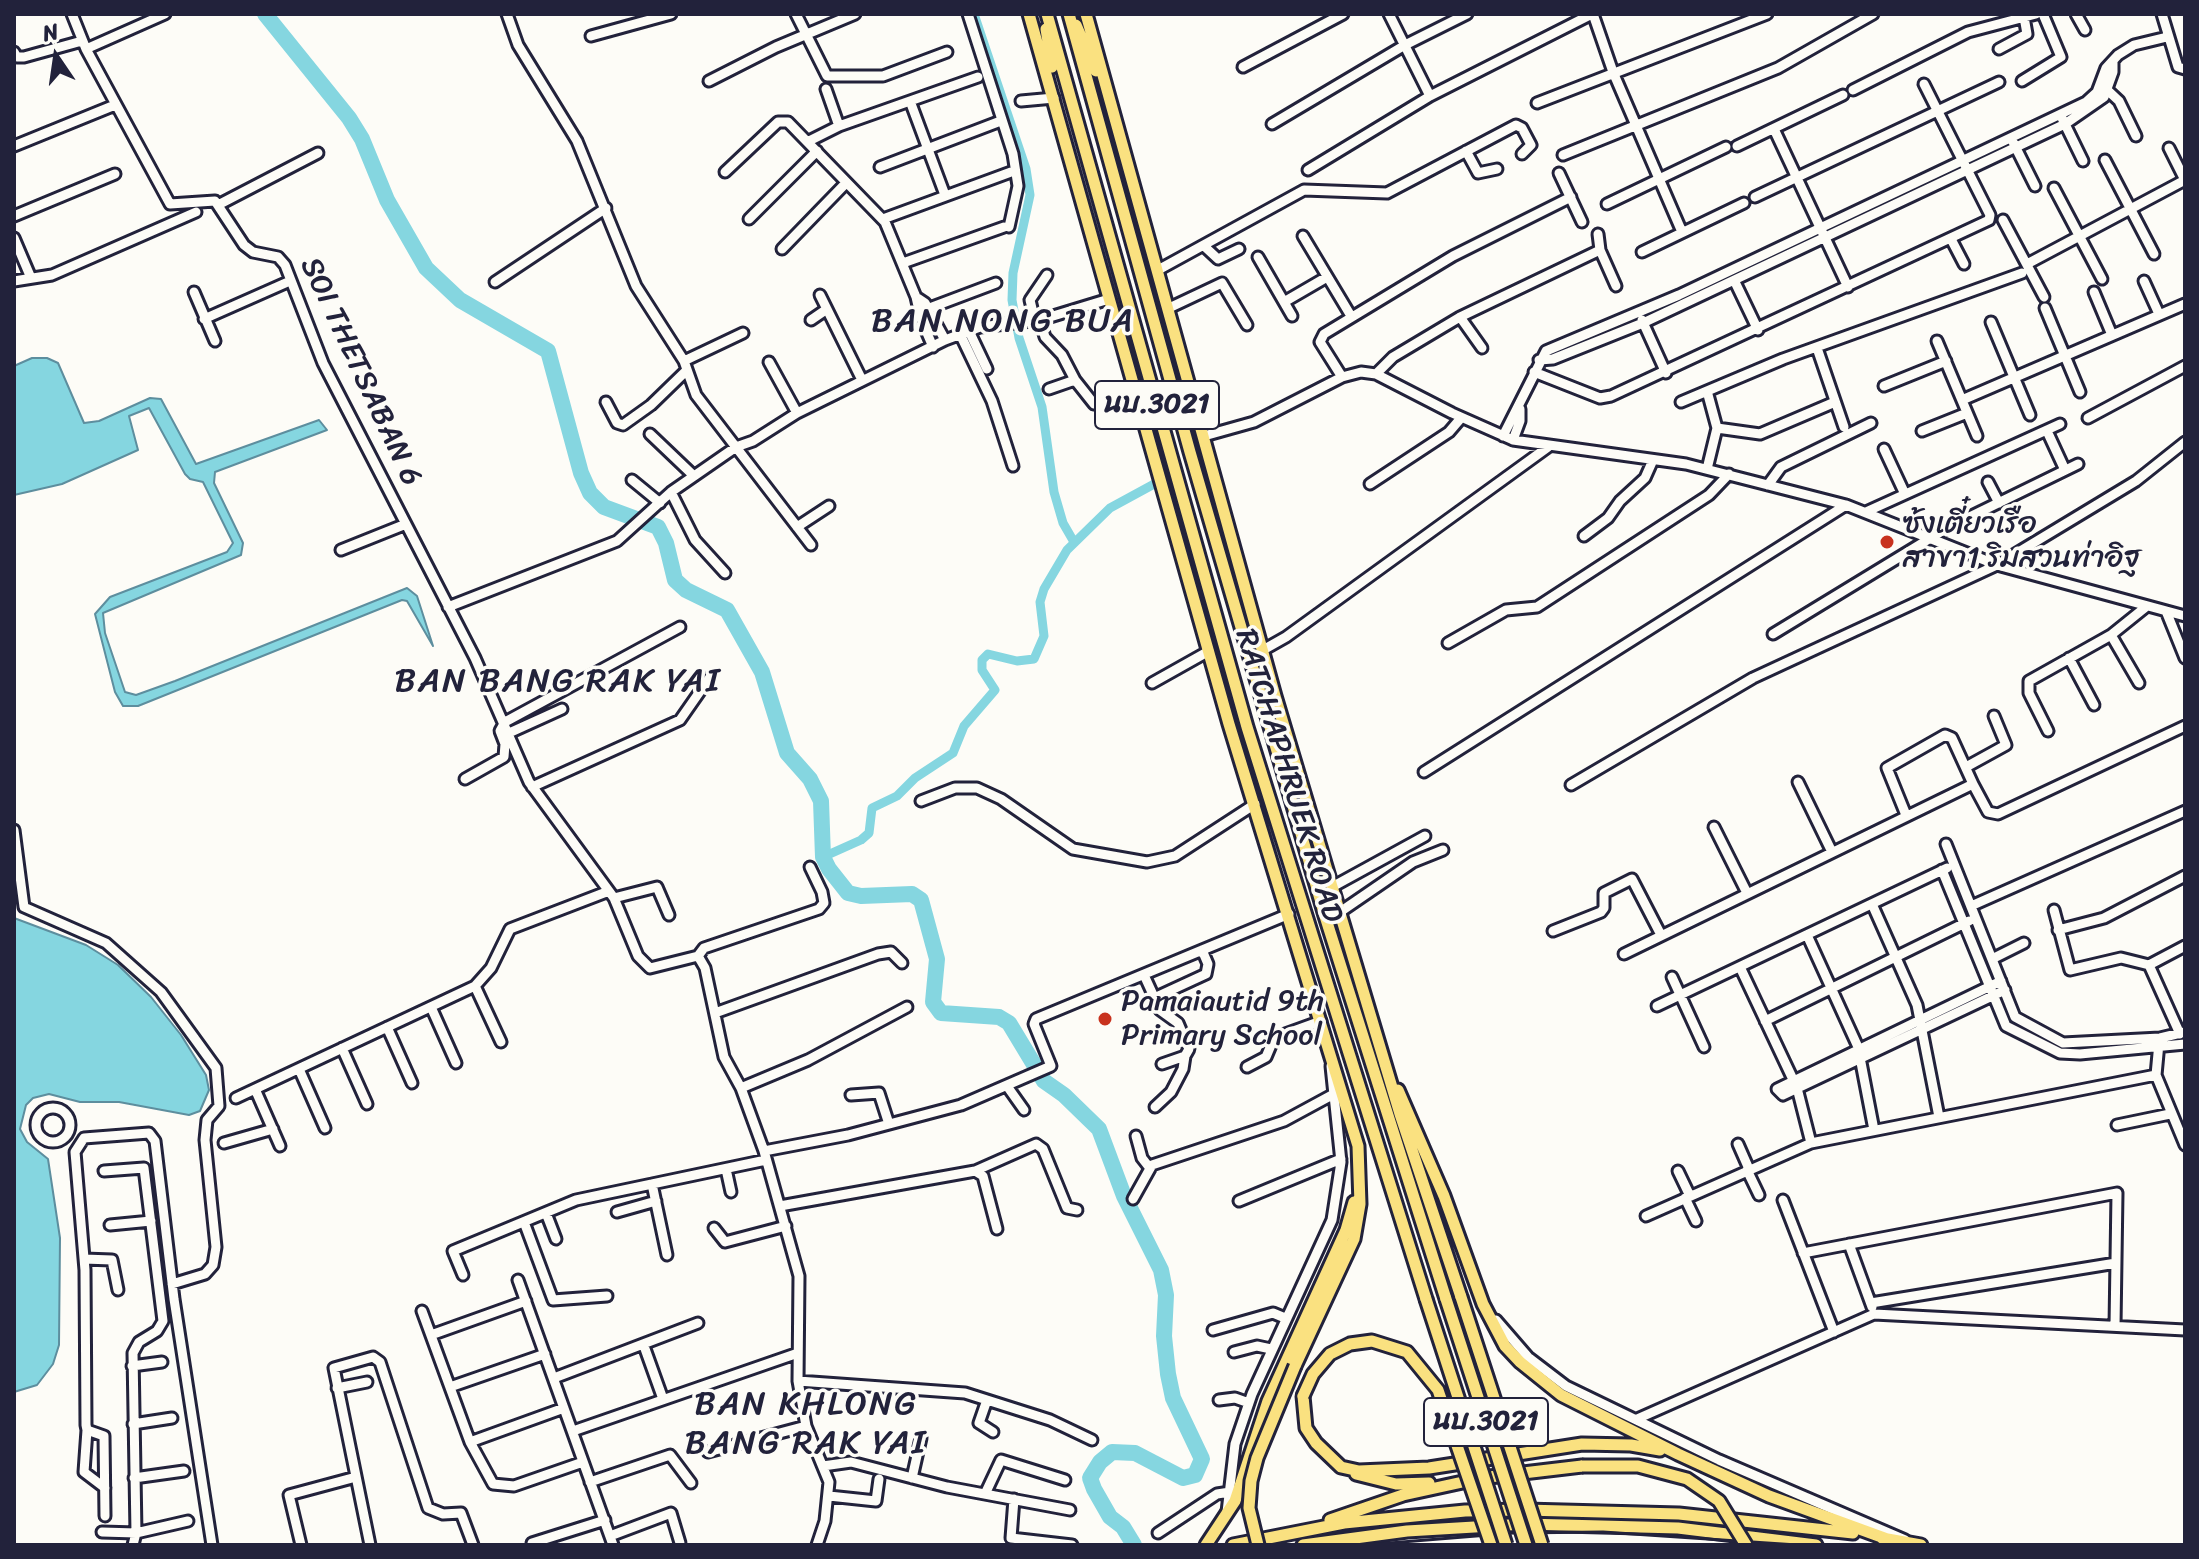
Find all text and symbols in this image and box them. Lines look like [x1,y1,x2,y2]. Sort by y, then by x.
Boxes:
text: N [39,11,62,53]
north arrow [16,16,96,96]
street label: SOI THETSABAN 6 [291,252,429,492]
district label: BAN NONG BUA [871,302,1135,342]
road number: นบ.3021 [1095,381,1219,429]
place label: ซ้งเตี๋ยวเรือ สาขา1 ริมสวนท่าอิฐ [1903,507,2140,578]
marker: ซ้งเตี๋ยวเรือ สาขา1 ริมสวนท่าอิฐ [1878,533,1896,551]
street label: RATCHAPHRUEK ROAD [1226,625,1350,927]
district label: BAN BANG RAK YAI [396,662,720,702]
place label: Pamaiautid 9th Primary School [1121,984,1324,1054]
marker: Pamaiautid 9th Primary School [1096,1010,1114,1028]
district label: BAN KHLONG BANG RAK YAI [686,1385,926,1464]
road number: นบ.3021 [1424,1398,1548,1446]

